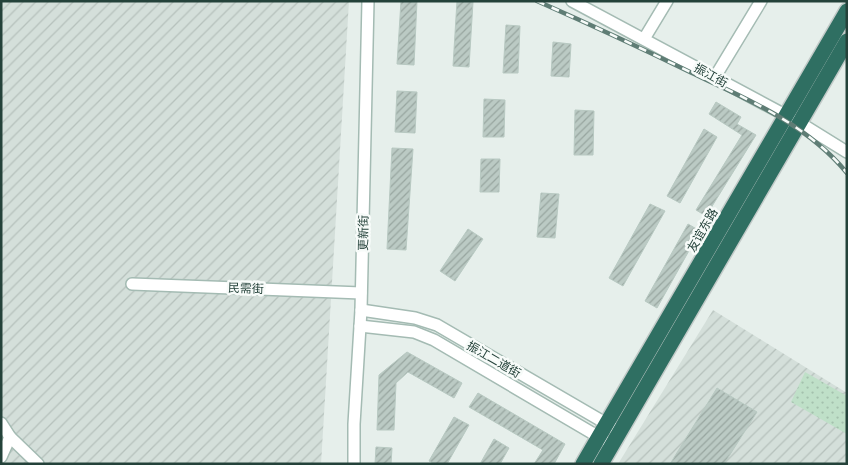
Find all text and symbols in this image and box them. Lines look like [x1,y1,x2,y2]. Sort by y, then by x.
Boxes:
street label: 振江街 [692,60,730,90]
street label: 友谊东路 [684,205,720,255]
street label: 更新街 [355,215,371,251]
street label: 民需街 [228,280,264,296]
street label: 振江二道街 [464,338,524,380]

